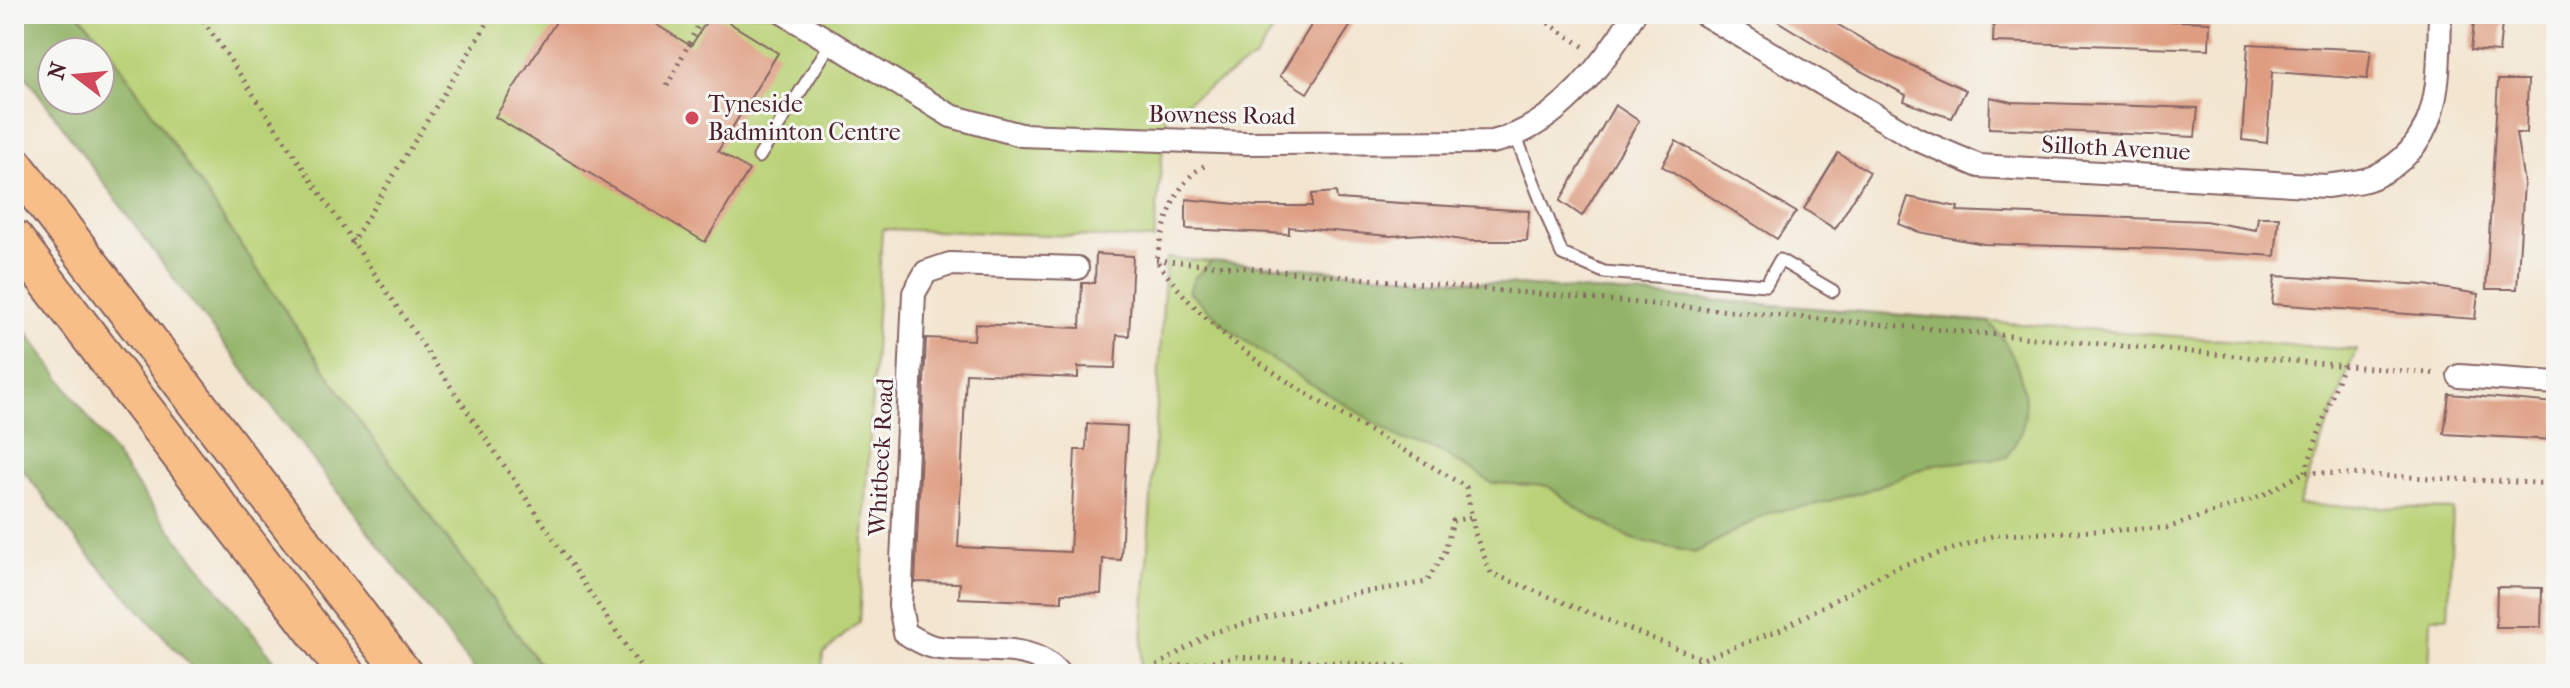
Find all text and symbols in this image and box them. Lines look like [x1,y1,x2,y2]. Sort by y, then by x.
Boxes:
north arrow [36,36,116,116]
text: N [43,59,73,82]
place label: Tyneside Badminton Centre [708,90,901,146]
street label: Bowness Road [1148,100,1297,130]
marker: Tyneside Badminton Centre [683,109,701,127]
street label: Silloth Avenue [2041,130,2191,166]
street label: Whitbeck Road [863,376,899,538]

